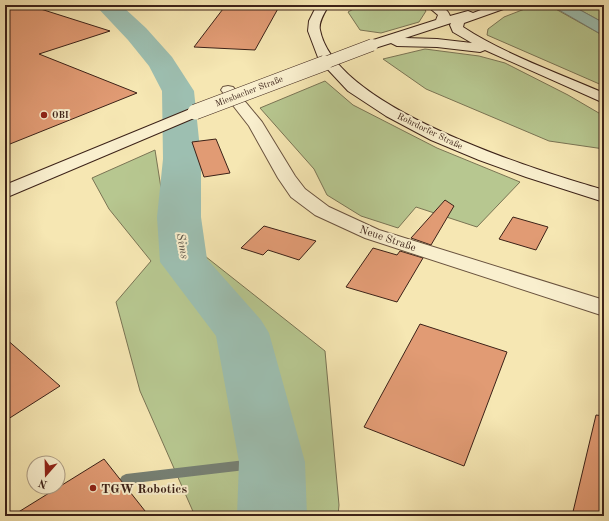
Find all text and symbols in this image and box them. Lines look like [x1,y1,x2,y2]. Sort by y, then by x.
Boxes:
street label: Miesbacher Straße [214,74,284,109]
marker: OBI [39,110,49,120]
place label: OBI [52,111,69,120]
street label: Rohrdorfer Straße [396,112,464,151]
street label: Neue Straße [358,225,417,254]
water label: Sims [174,232,190,260]
north arrow [26,455,66,495]
text: N [37,476,49,490]
marker: TGW Robotics [88,483,98,493]
place label: TGW Robotics [101,483,187,496]

